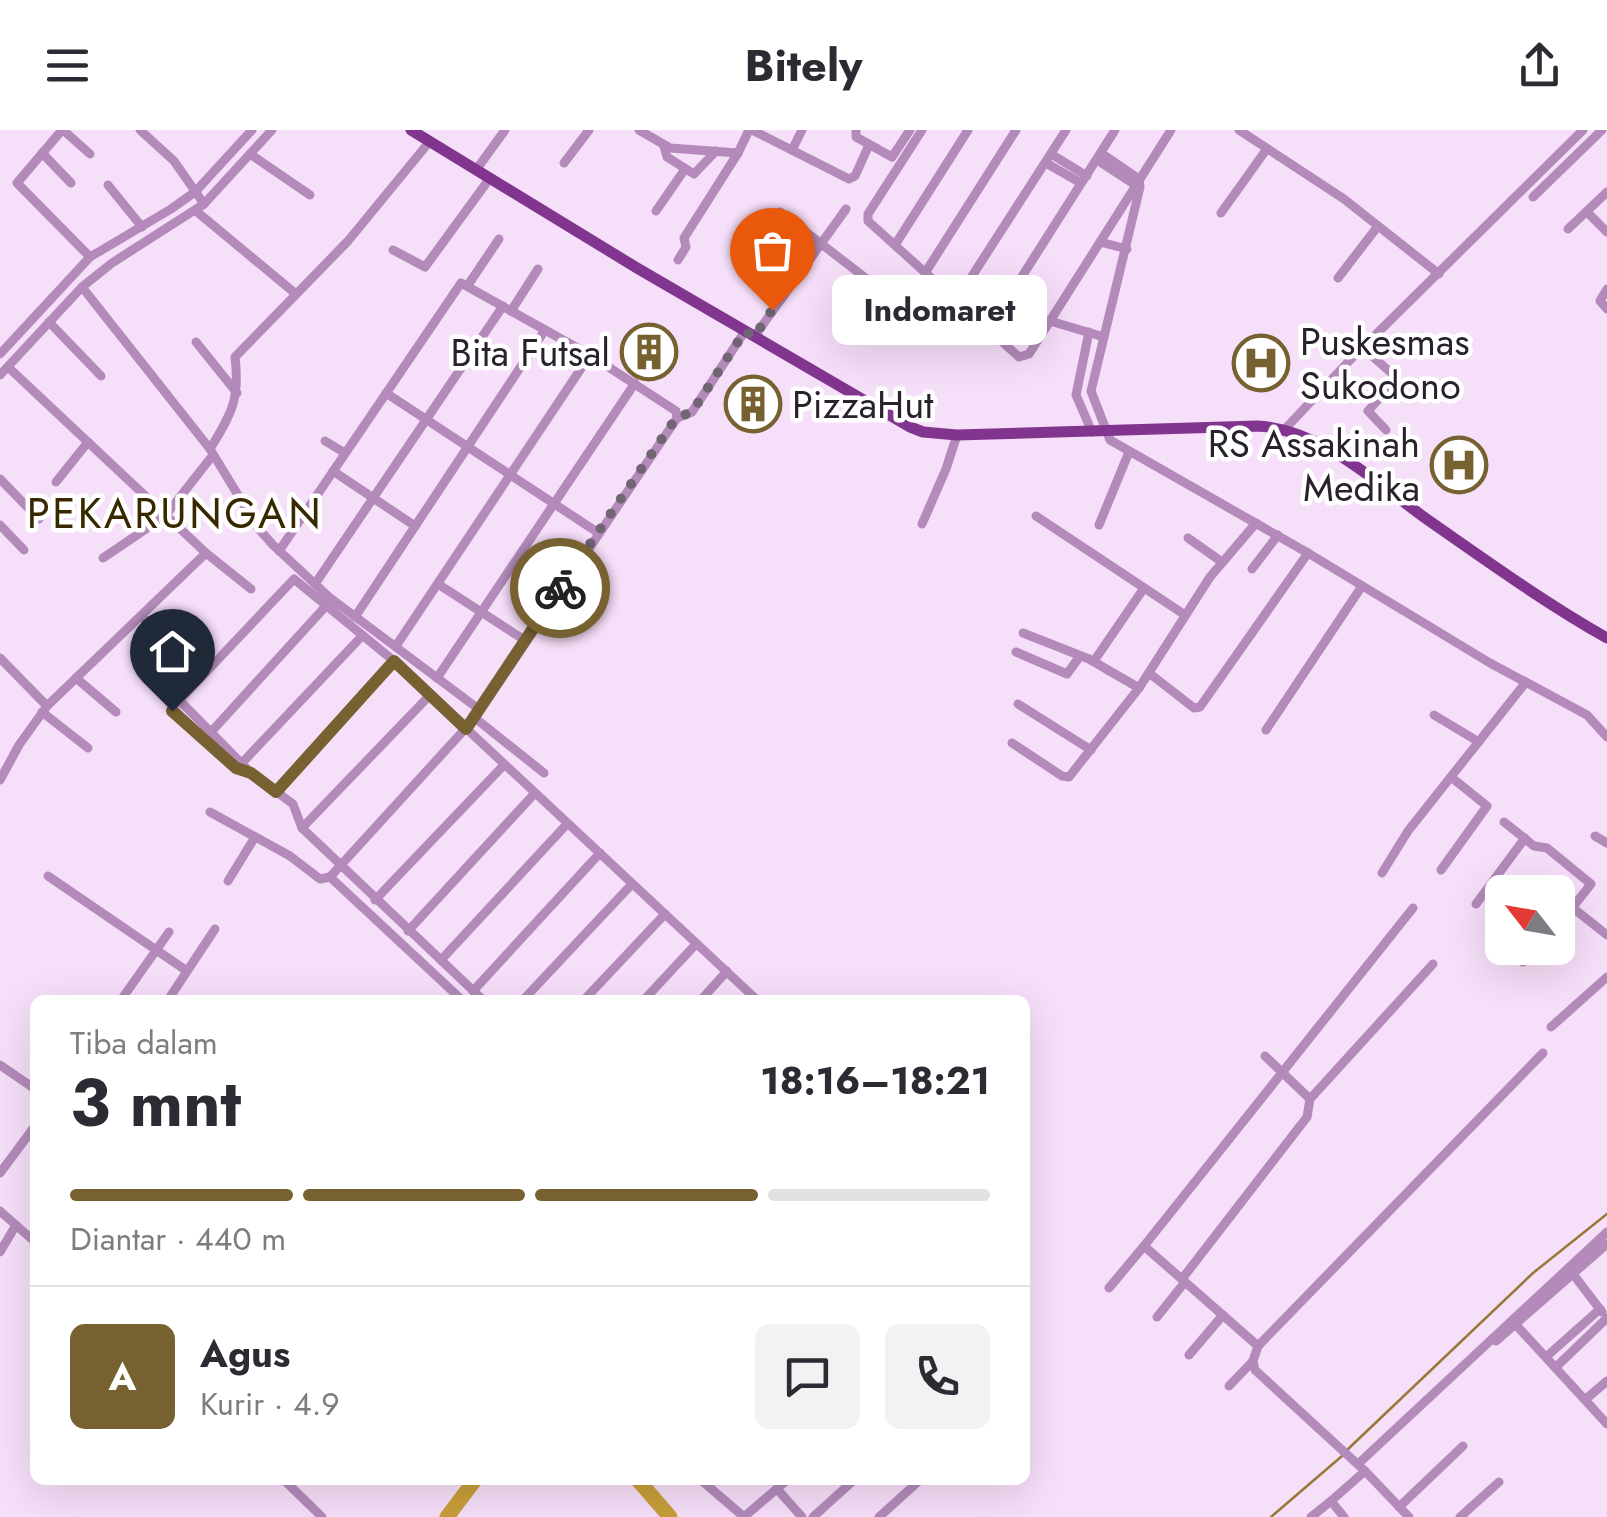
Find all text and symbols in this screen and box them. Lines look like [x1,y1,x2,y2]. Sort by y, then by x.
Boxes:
text: Bitely [745,33,863,98]
icon: menu [40,38,95,93]
icon: share [1512,38,1567,93]
pin [730,208,815,311]
icon: bag [745,223,800,278]
callout: Indomaret [832,275,1047,345]
text: Indomaret [864,287,1015,333]
place label: Puskesmas Sukodono [1300,314,1470,413]
building icon: Bita Futsal [619,322,679,382]
place label: Bita Futsal [450,325,610,380]
hospital icon: Puskesmas Sukodono [1231,333,1291,393]
building icon: PizzaHut [723,374,783,434]
place label: PizzaHut [792,377,933,432]
place label: RS Assakinah Medika [1208,416,1420,515]
hospital icon: RS Assakinah Medika [1429,435,1489,495]
district label: PEKARUNGAN [27,483,323,544]
courier [510,538,610,638]
icon: bike [533,561,588,616]
pin [130,609,215,712]
icon: home [145,624,200,679]
north arrow [1485,875,1575,965]
map controls [1485,875,1575,965]
text: Tiba dalam [70,1020,218,1066]
text: 18:16–18:21 [760,1053,990,1108]
text: 3 mnt [70,1056,241,1150]
text: Diantar · 440 m [70,1216,286,1262]
button: chat [755,1324,860,1429]
button: phone [885,1324,990,1429]
text: Agus [200,1326,290,1381]
text: A [109,1349,136,1404]
text: Kurir · 4.9 [200,1381,340,1427]

